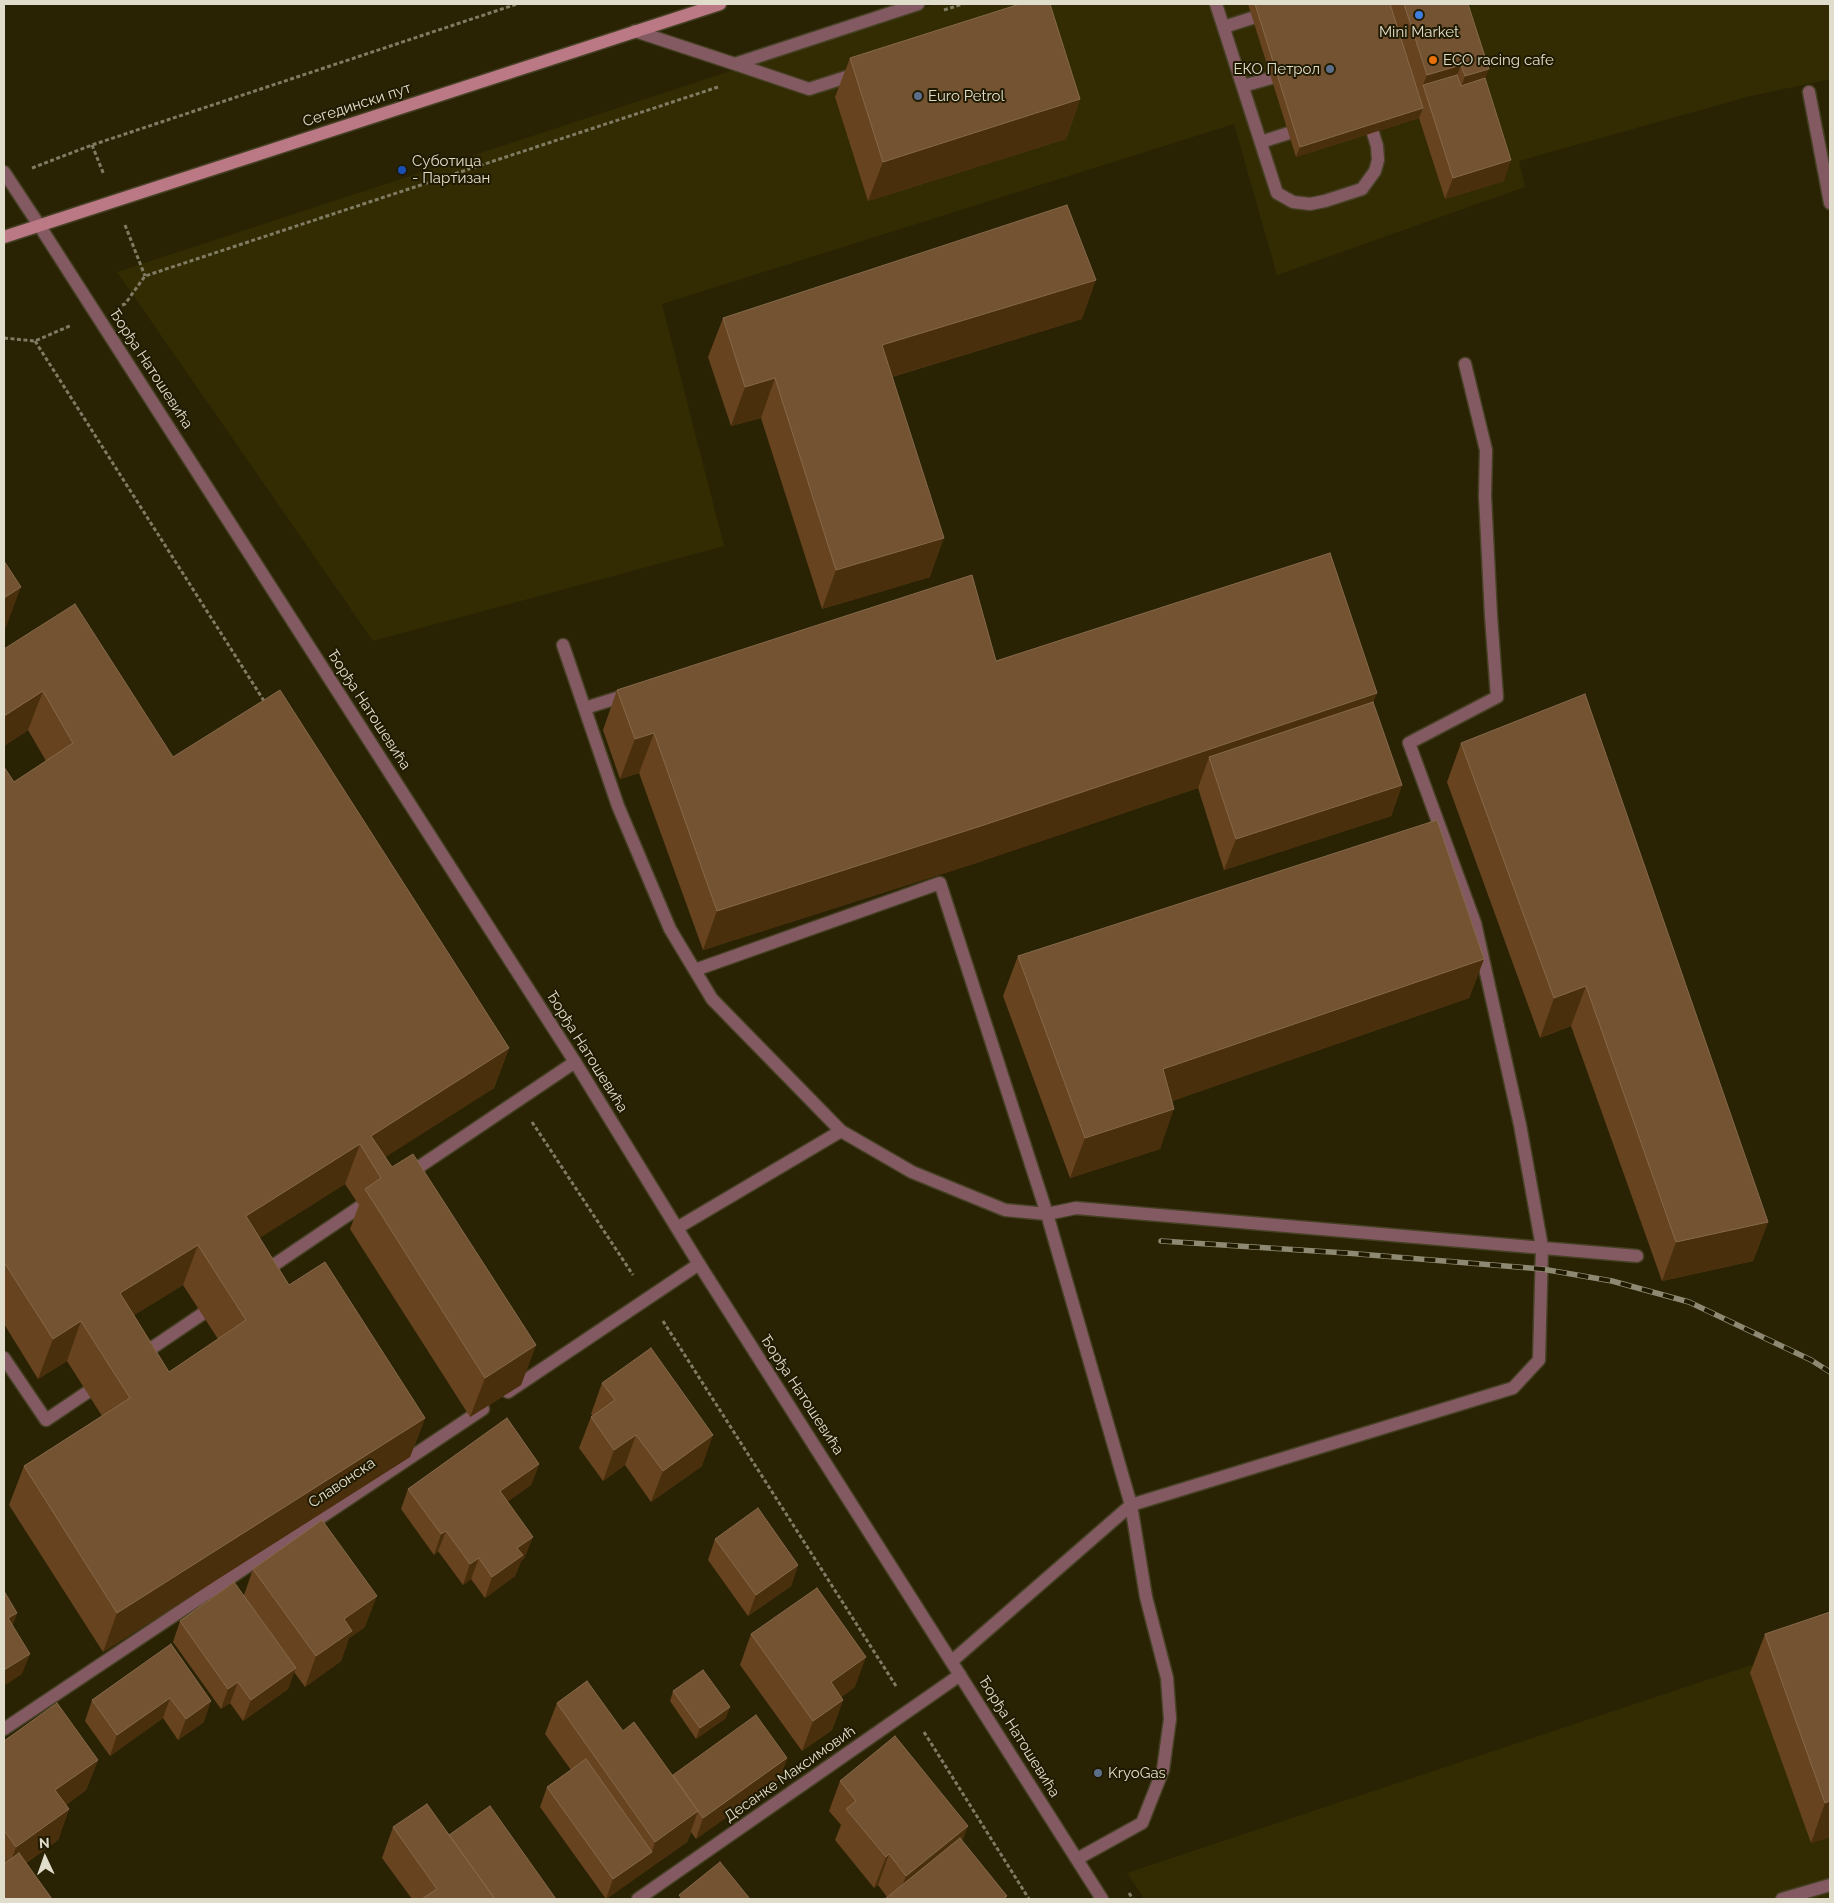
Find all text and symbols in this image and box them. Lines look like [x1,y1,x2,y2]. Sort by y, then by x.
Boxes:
marker: Mini Market [1413,9,1425,21]
place label: Mini Market [1379,23,1459,41]
place label: ECO racing cafe [1443,51,1554,69]
marker: ECO racing cafe [1427,54,1439,66]
place label: ЕКО Петрол [1233,60,1320,78]
marker: ЕКО Петрол [1324,63,1336,75]
street label: Сегедински пут [301,79,413,131]
place label: Euro Petrol [928,87,1005,105]
marker: Euro Petrol [912,90,924,102]
place label: Суботица - Партизан [412,152,490,187]
marker: Суботица - Партизан [396,164,408,176]
street label: Ђорђа Натошевића [105,306,197,432]
street label: Ђорђа Натошевића [323,647,415,773]
street label: Ђорђа Натошевића [542,988,632,1116]
street label: Ђорђа Натошевића [756,1332,848,1458]
street label: Славонска [305,1454,379,1512]
street label: Ђорђа Натошевића [974,1673,1064,1801]
street label: Десанке Максимовић [721,1722,859,1826]
place label: KryoGas [1108,1764,1166,1782]
marker: KryoGas [1092,1767,1104,1779]
north arrow [20,1833,70,1883]
text: N [38,1835,50,1851]

